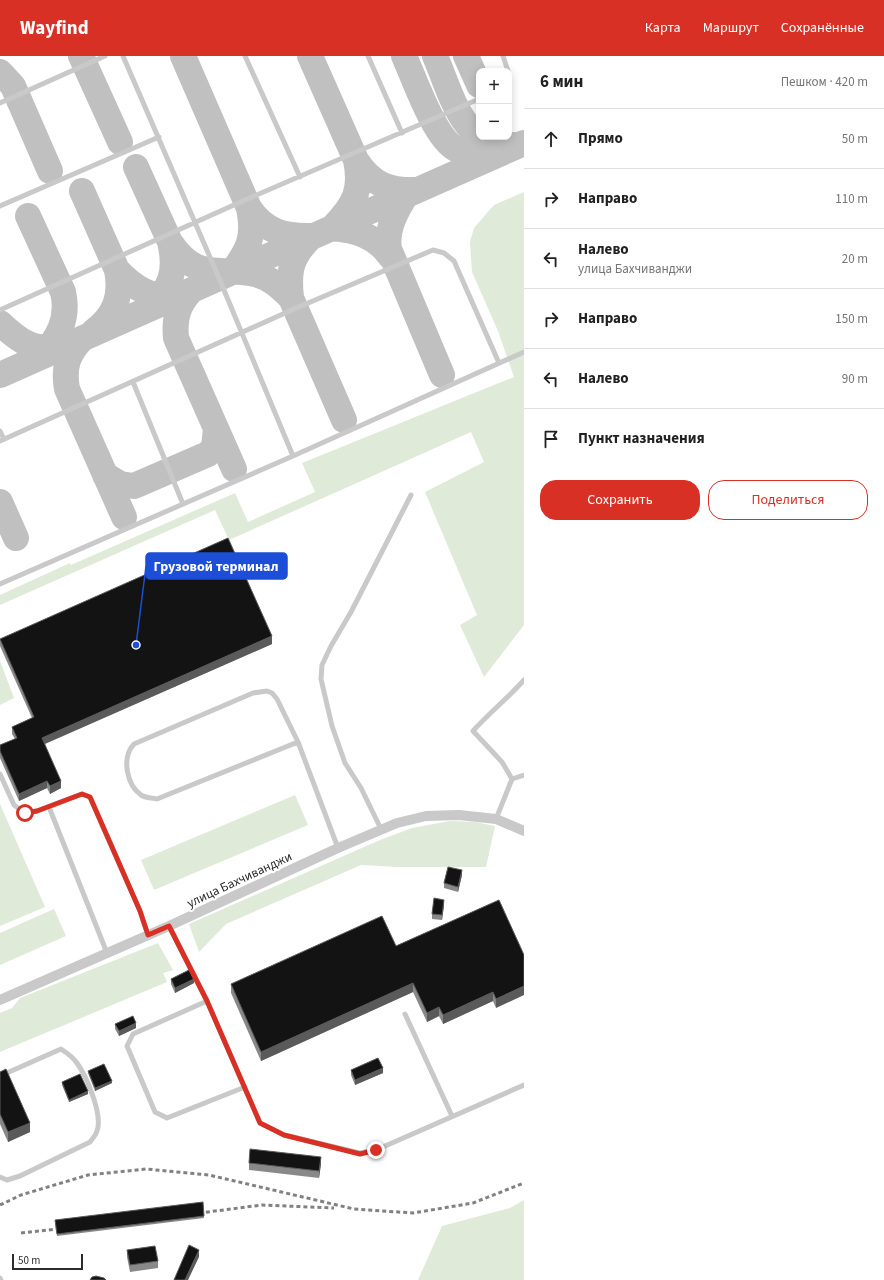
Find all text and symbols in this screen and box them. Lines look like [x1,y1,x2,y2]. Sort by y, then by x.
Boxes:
text: Wayfind [20,15,89,42]
text: Карта [645,18,681,38]
text: Маршрут [703,18,759,38]
text: Сохранённые [781,18,864,38]
map controls [476,68,512,140]
button: + [476,68,512,104]
text: 6 мин [540,70,583,94]
text: Пешком · 420 m [781,73,868,91]
button: − [476,104,512,140]
icon: ahead [540,128,562,150]
text: Прямо [578,128,623,149]
text: 50 m [842,130,868,148]
icon: right [540,188,562,210]
text: Направо [578,188,637,209]
text: 110 m [835,190,868,208]
text: Налево [578,239,629,260]
icon: left [540,248,562,270]
text: 20 m [842,250,868,268]
text: улица Бахчиванджи [578,260,692,278]
icon: right [540,308,562,330]
text: Направо [578,308,637,329]
text: 150 m [835,310,868,328]
icon: left [540,368,562,390]
text: Налево [578,368,629,389]
text: 90 m [842,370,868,388]
icon: arrive [540,428,562,450]
text: Пункт назначения [578,428,705,449]
button: Сохранить [540,480,700,520]
button: Поделиться [708,480,868,520]
callout: Грузовой терминал [146,553,287,579]
text: Грузовой терминал [153,557,279,577]
route start [16,804,34,822]
street label: улица Бахчиванджи [184,848,295,912]
route end [367,1141,385,1159]
scale bar [12,1252,83,1271]
text: 50 m [18,1253,40,1268]

